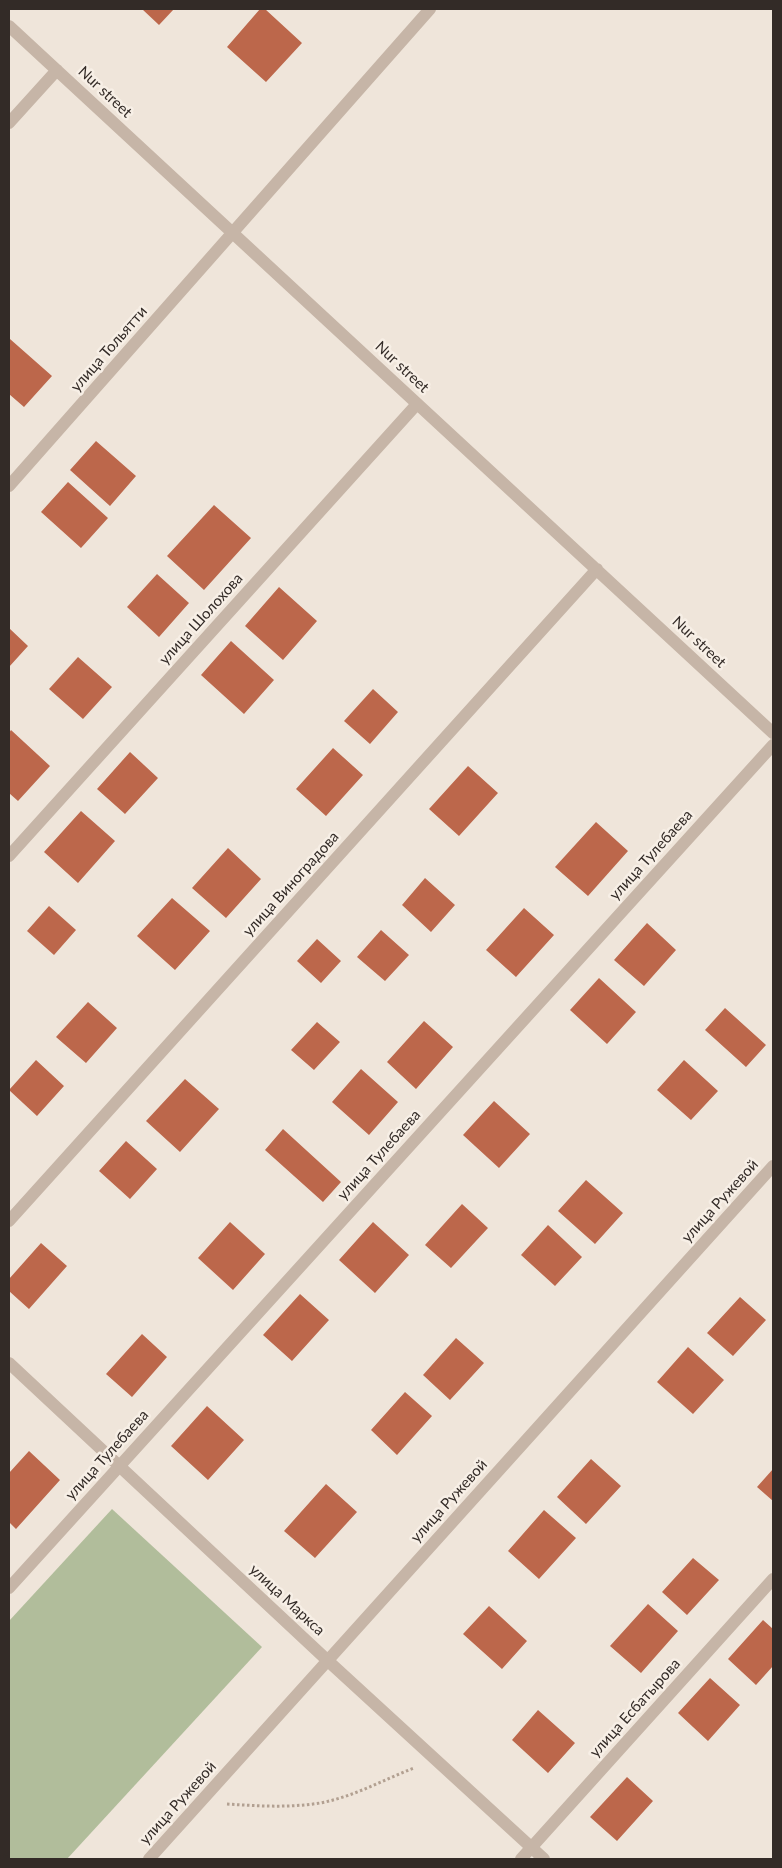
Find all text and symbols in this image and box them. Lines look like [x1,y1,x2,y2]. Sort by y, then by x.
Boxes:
street label: Nur street [74,63,136,121]
street label: улица Тольятти [67,303,151,395]
street label: Nur street [371,338,433,396]
street label: улица Шолохова [155,570,247,668]
street label: Nur street [668,613,730,671]
street label: улица Тулебаева [606,806,696,904]
street label: улица Виноградова [239,828,343,940]
street label: улица Тулебаева [334,1106,424,1204]
street label: улица Ружевой [678,1156,762,1246]
street label: улица Тулебаева [62,1406,152,1504]
street label: улица Ружевой [407,1456,491,1546]
street label: улица Маркса [246,1561,328,1639]
street label: улица Есбатырова [586,1655,684,1761]
street label: улица Ружевой [136,1758,220,1848]

